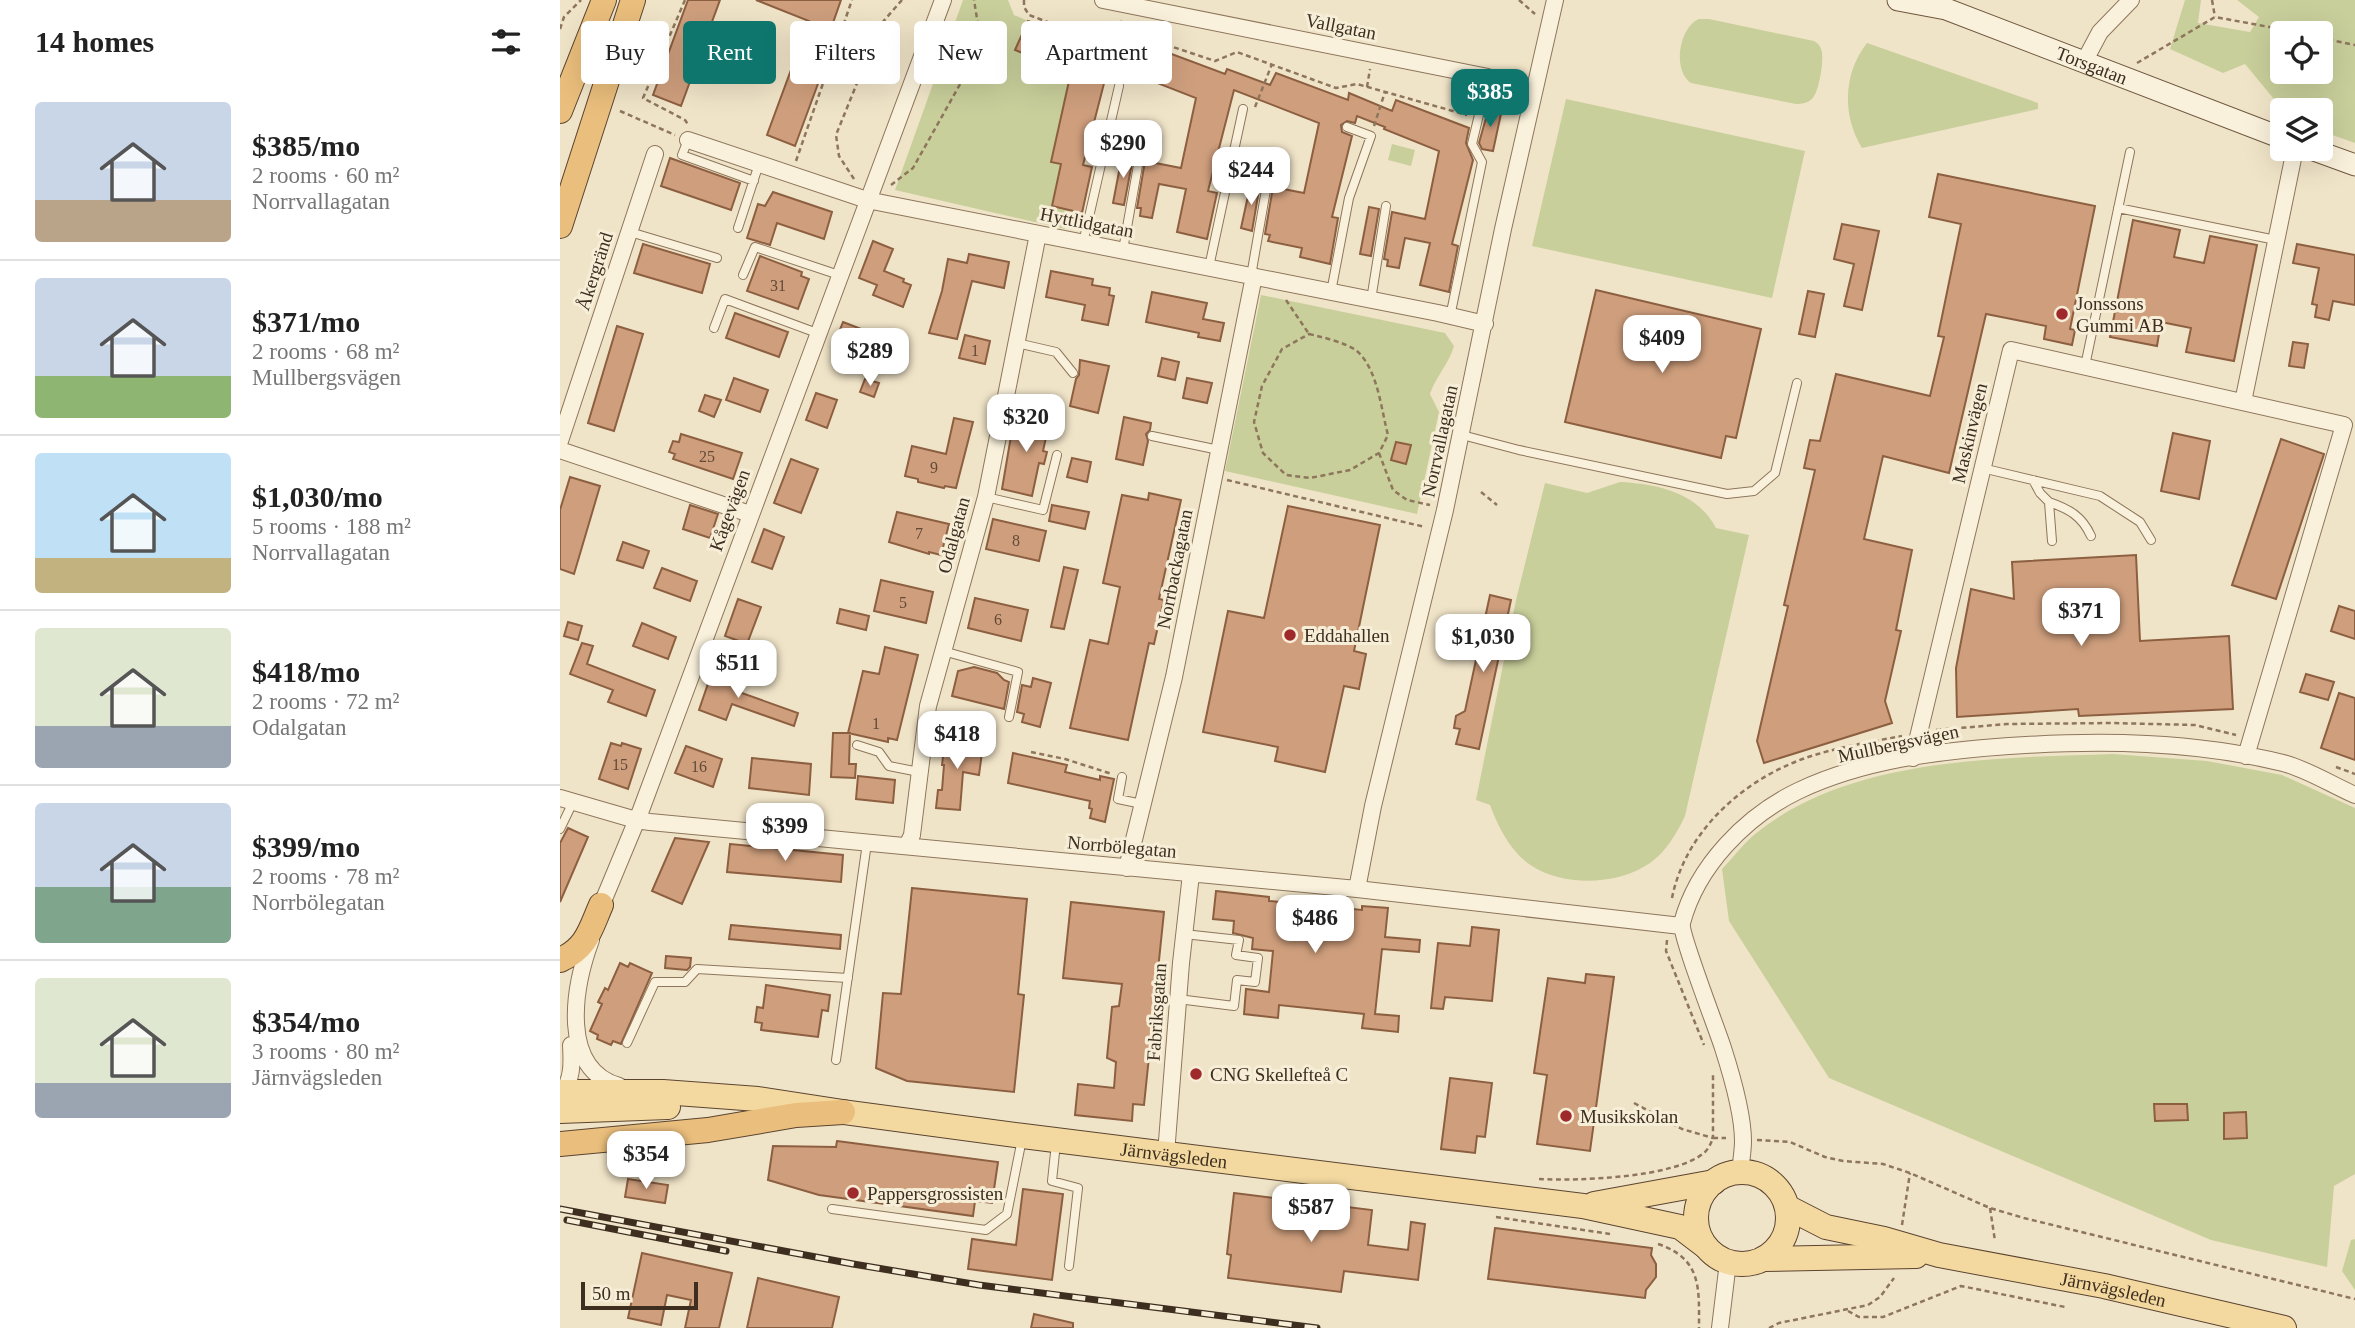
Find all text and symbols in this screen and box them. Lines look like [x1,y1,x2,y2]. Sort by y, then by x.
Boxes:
street label: Vallgatan [1304,9,1379,44]
chip: Buy [581,21,669,84]
chip: Rent [683,21,776,84]
chip: Filters [790,21,900,84]
chip: New [914,21,1007,84]
chip: Apartment [1021,21,1172,84]
map controls [2270,21,2333,161]
button: locate [2270,21,2333,84]
icon: filters [487,23,525,61]
text: 14 homes [35,25,154,58]
street label: Torsgatan [2053,42,2131,89]
pin: $385 [1449,69,1531,129]
text: $385 [1467,79,1513,104]
button: layers [2270,98,2333,161]
pin: $290 [1082,120,1164,180]
text: $385/mo [252,129,360,162]
icon: home [91,130,175,214]
text: $290 [1100,130,1146,155]
pin: $244 [1210,148,1292,207]
text: $244 [1228,157,1274,182]
text: 2 rooms · 60 m² [252,163,399,188]
text: Norrvallagatan [252,189,390,214]
street label: Hyttlidgatan [1038,203,1136,242]
street label: Åkergränd [572,229,617,313]
house number: 31 [770,277,786,294]
place label: Jonssons Gummi AB [2076,293,2164,336]
text: $371/mo [252,305,360,338]
icon: home [91,306,175,390]
marker: Jonssons Gummi AB [2054,306,2070,322]
pin: $409 [1621,316,1703,375]
text: $409 [1639,325,1685,350]
pin: $289 [829,328,911,388]
text: $289 [847,338,893,363]
text: 2 rooms · 68 m² [252,339,399,364]
house number: 1 [971,342,979,359]
text: Mullbergsvägen [252,365,401,390]
street label: Maskinvägen [1948,380,1991,485]
street label: Norrvallagatan [1417,383,1462,499]
pin: $320 [985,394,1067,454]
text: $320 [1003,404,1049,429]
house number: 25 [699,448,715,465]
house number: 9 [930,459,938,476]
street label: Kågevägen [705,466,754,554]
text: $1,030/mo [252,480,383,513]
icon: home [91,481,175,565]
street label: Odalgatan [933,494,974,576]
street label: Norrbackagatan [1153,507,1196,631]
text: 5 rooms · 188 m² [252,514,411,539]
house number: 7 [915,525,923,542]
house number: 8 [1012,532,1020,549]
text: Norrvallagatan [252,540,390,565]
pin: $371 [2040,588,2122,648]
house number: 5 [899,594,907,611]
text: $371 [2058,598,2104,623]
house number: 6 [994,611,1002,628]
pin: $1,030 [1426,614,1540,674]
text: $1,030 [1451,624,1515,649]
place label: Eddahallen [1304,625,1390,646]
marker: Eddahallen [1282,627,1298,643]
pin: $511 [697,640,779,700]
text: $511 [716,650,760,675]
text: $418/mo [252,655,360,688]
icon: home [91,656,175,740]
text: 2 rooms · 72 m² [252,689,399,714]
pin: $418 [916,712,998,771]
text: Odalgatan [252,715,347,740]
house number: 1 [872,715,880,732]
street label: Mullbergsvägen [1836,720,1961,767]
text: $418 [934,721,980,746]
house number: 15 [612,756,628,773]
house number: 16 [691,758,707,775]
pin: $399 [744,804,826,863]
text: $399 [762,813,808,838]
text: $399/mo [252,830,360,863]
icon: home [91,831,175,915]
street label: Norrbölegatan [1066,831,1178,862]
text: 2 rooms · 78 m² [252,864,399,889]
text: Norrbölegatan [252,890,385,915]
pin: $486 [1274,895,1356,955]
text: $486 [1292,905,1338,930]
street label: Fabriksgatan [1143,962,1170,1062]
text: $354/mo [252,1005,360,1038]
icon: home [91,1006,175,1090]
text: 3 rooms · 80 m² [252,1039,399,1064]
place label: CNG Skellefteå C [1210,1064,1348,1085]
text: Järnvägsleden [252,1065,382,1090]
marker: CNG Skellefteå C [1188,1066,1204,1082]
place label: Musikskolan [1580,1106,1679,1127]
marker: Musikskolan [1558,1108,1574,1124]
pin: $354 [605,1132,687,1191]
street label: Järnvägsleden [1119,1138,1229,1173]
text: $354 [623,1141,669,1166]
place label: Pappersgrossisten [867,1183,1004,1204]
pin: $587 [1270,1184,1352,1244]
marker: Pappersgrossisten [845,1185,861,1201]
text: $587 [1288,1194,1334,1219]
street label: Järnvägsleden [2059,1268,2169,1311]
scale bar [581,1279,698,1311]
text: 50 m [592,1283,631,1304]

